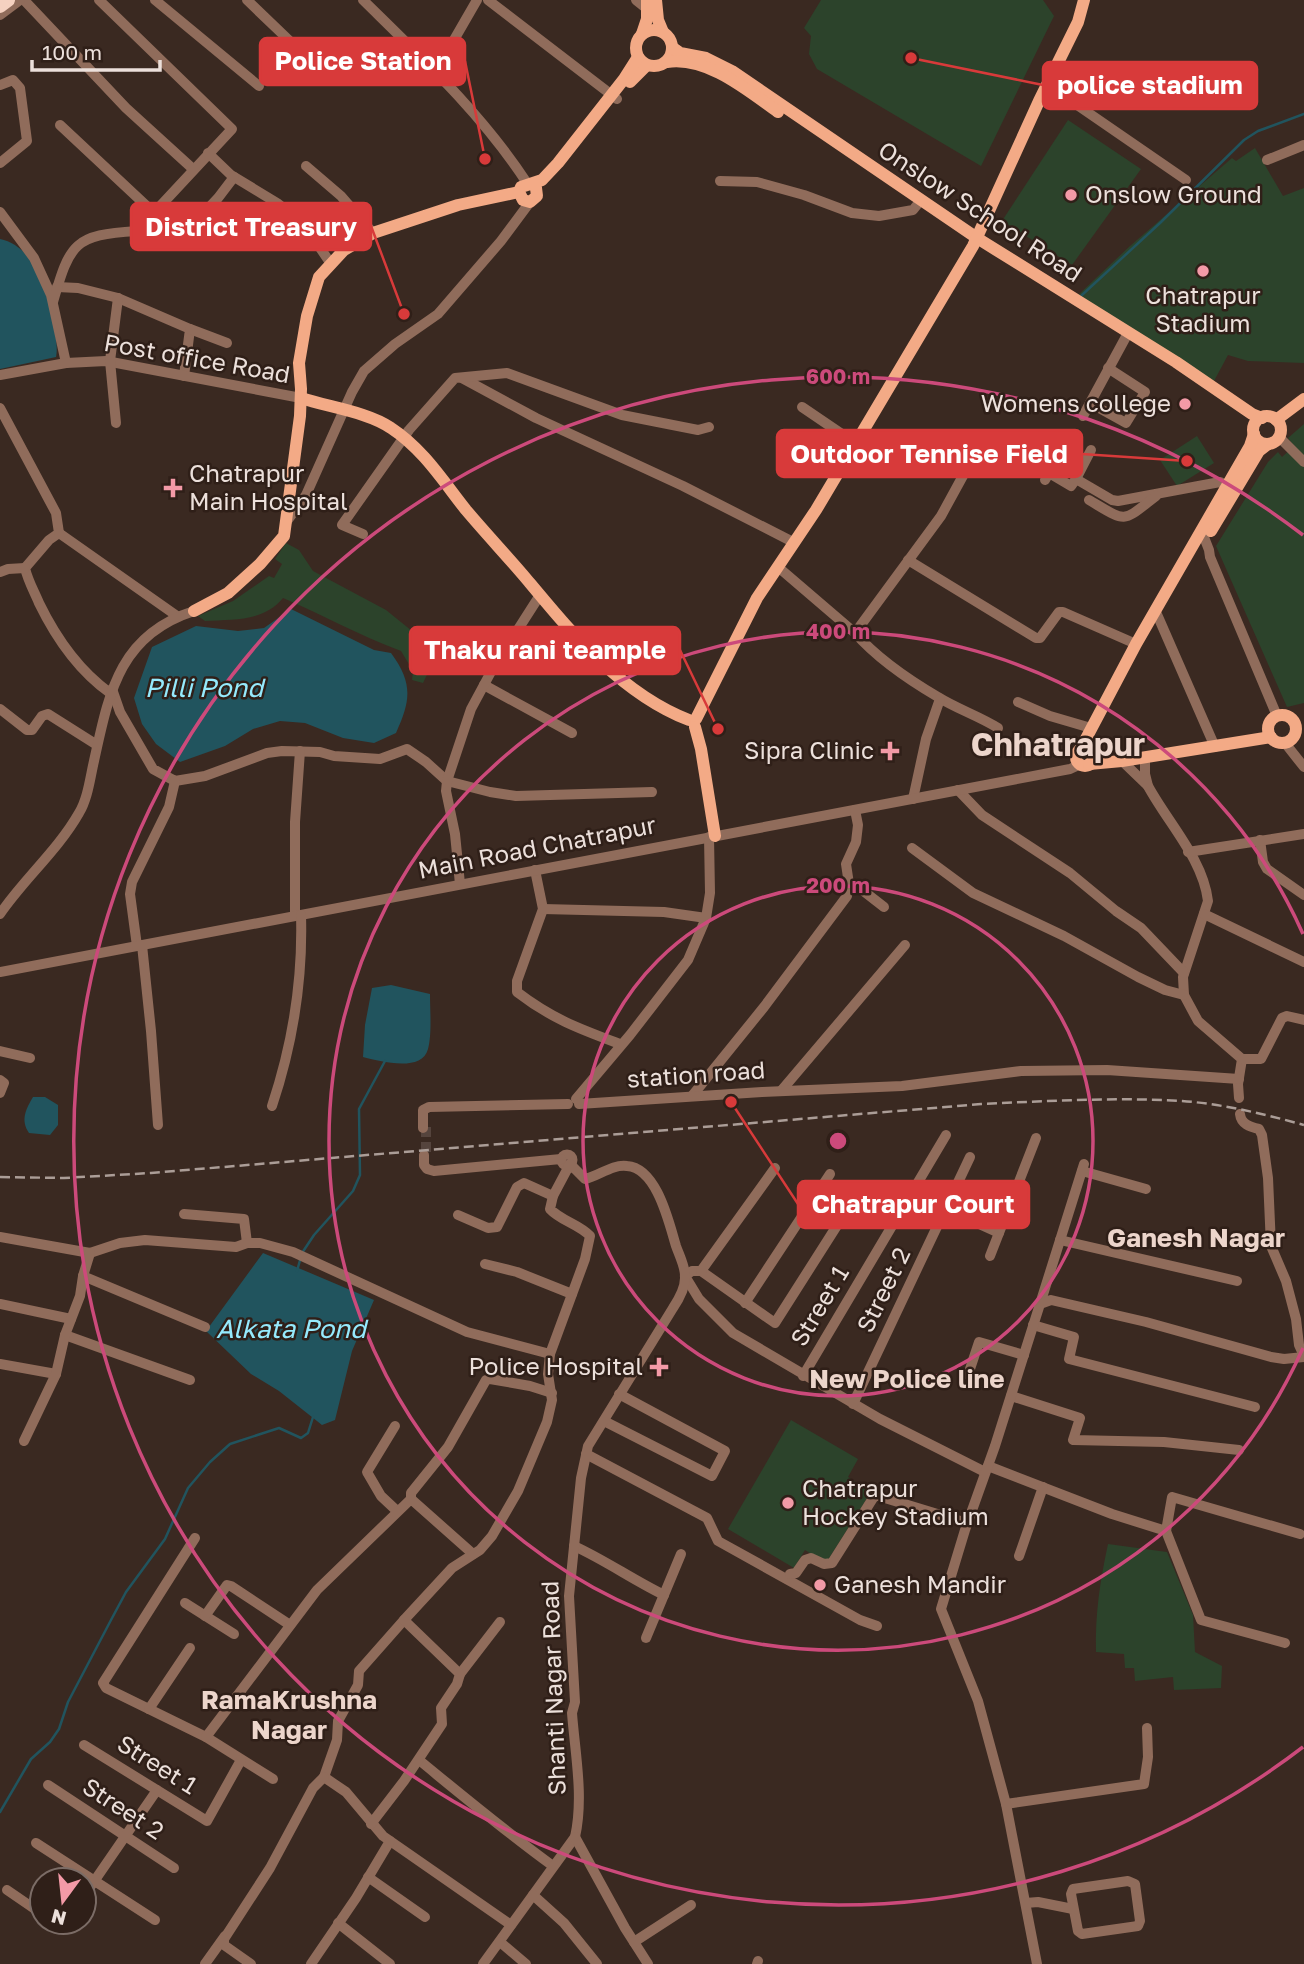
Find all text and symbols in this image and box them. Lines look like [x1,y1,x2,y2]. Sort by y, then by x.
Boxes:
scale bar [32,28,159,72]
callout: Police Station [260,38,465,85]
text: 100 m [42,39,102,65]
text: Police Station [275,45,451,76]
callout: police stadium [1043,62,1257,109]
text: police stadium [1057,69,1243,100]
street label: Onslow School Road [874,134,1088,287]
place label: Onslow Ground [1085,179,1262,208]
marker: Onslow Ground [1063,187,1079,203]
callout: District Treasury [131,203,371,250]
text: District Treasury [145,211,357,242]
marker: Chatrapur Stadium [1195,263,1211,279]
place label: Chatrapur Stadium [1145,280,1261,337]
street label: Post office Road [102,327,293,388]
text: 600 m [806,363,870,389]
place label: Womens college [981,388,1171,417]
marker: Womens college [1177,396,1193,412]
callout: Outdoor Tennise Field [777,430,1082,477]
text: Outdoor Tennise Field [790,438,1068,469]
place label: Chatrapur Main Hospital [189,458,348,515]
marker: Chatrapur Main Hospital [163,478,183,498]
text: 400 m [806,618,870,644]
callout: Thaku rani teample [410,627,680,674]
text: Thaku rani teample [424,634,666,665]
water label: Pilli Pond [145,672,266,703]
district label: Chhatrapur [971,725,1145,763]
place label: Sipra Clinic [744,735,874,764]
marker: Sipra Clinic [880,741,900,761]
street label: Main Road Chatrapur [415,809,658,884]
text: 200 m [806,872,870,898]
street label: station road [626,1054,766,1093]
centre of rings [826,1129,850,1153]
callout: Chatrapur Court [798,1181,1029,1228]
text: Chatrapur Court [811,1188,1015,1219]
district label: Ganesh Nagar [1107,1222,1285,1253]
street label: Street 2 [850,1242,916,1337]
street label: Street 1 [783,1260,854,1351]
water label: Alkata Pond [216,1313,369,1344]
place label: Police Hospital [469,1351,643,1380]
marker: Police Hospital [649,1357,669,1377]
district label: New Police line [809,1363,1005,1394]
place label: Chatrapur Hockey Stadium [802,1473,989,1530]
marker: Chatrapur Hockey Stadium [780,1495,796,1511]
place label: Ganesh Mandir [834,1569,1006,1598]
marker: Ganesh Mandir [812,1577,828,1593]
street label: Shanti Nagar Road [534,1580,571,1796]
district label: RamaKrushna Nagar [201,1684,377,1745]
street label: Street 1 [113,1728,203,1800]
street label: Street 2 [78,1771,170,1845]
north arrow [28,1866,98,1936]
text: N [49,1905,68,1931]

